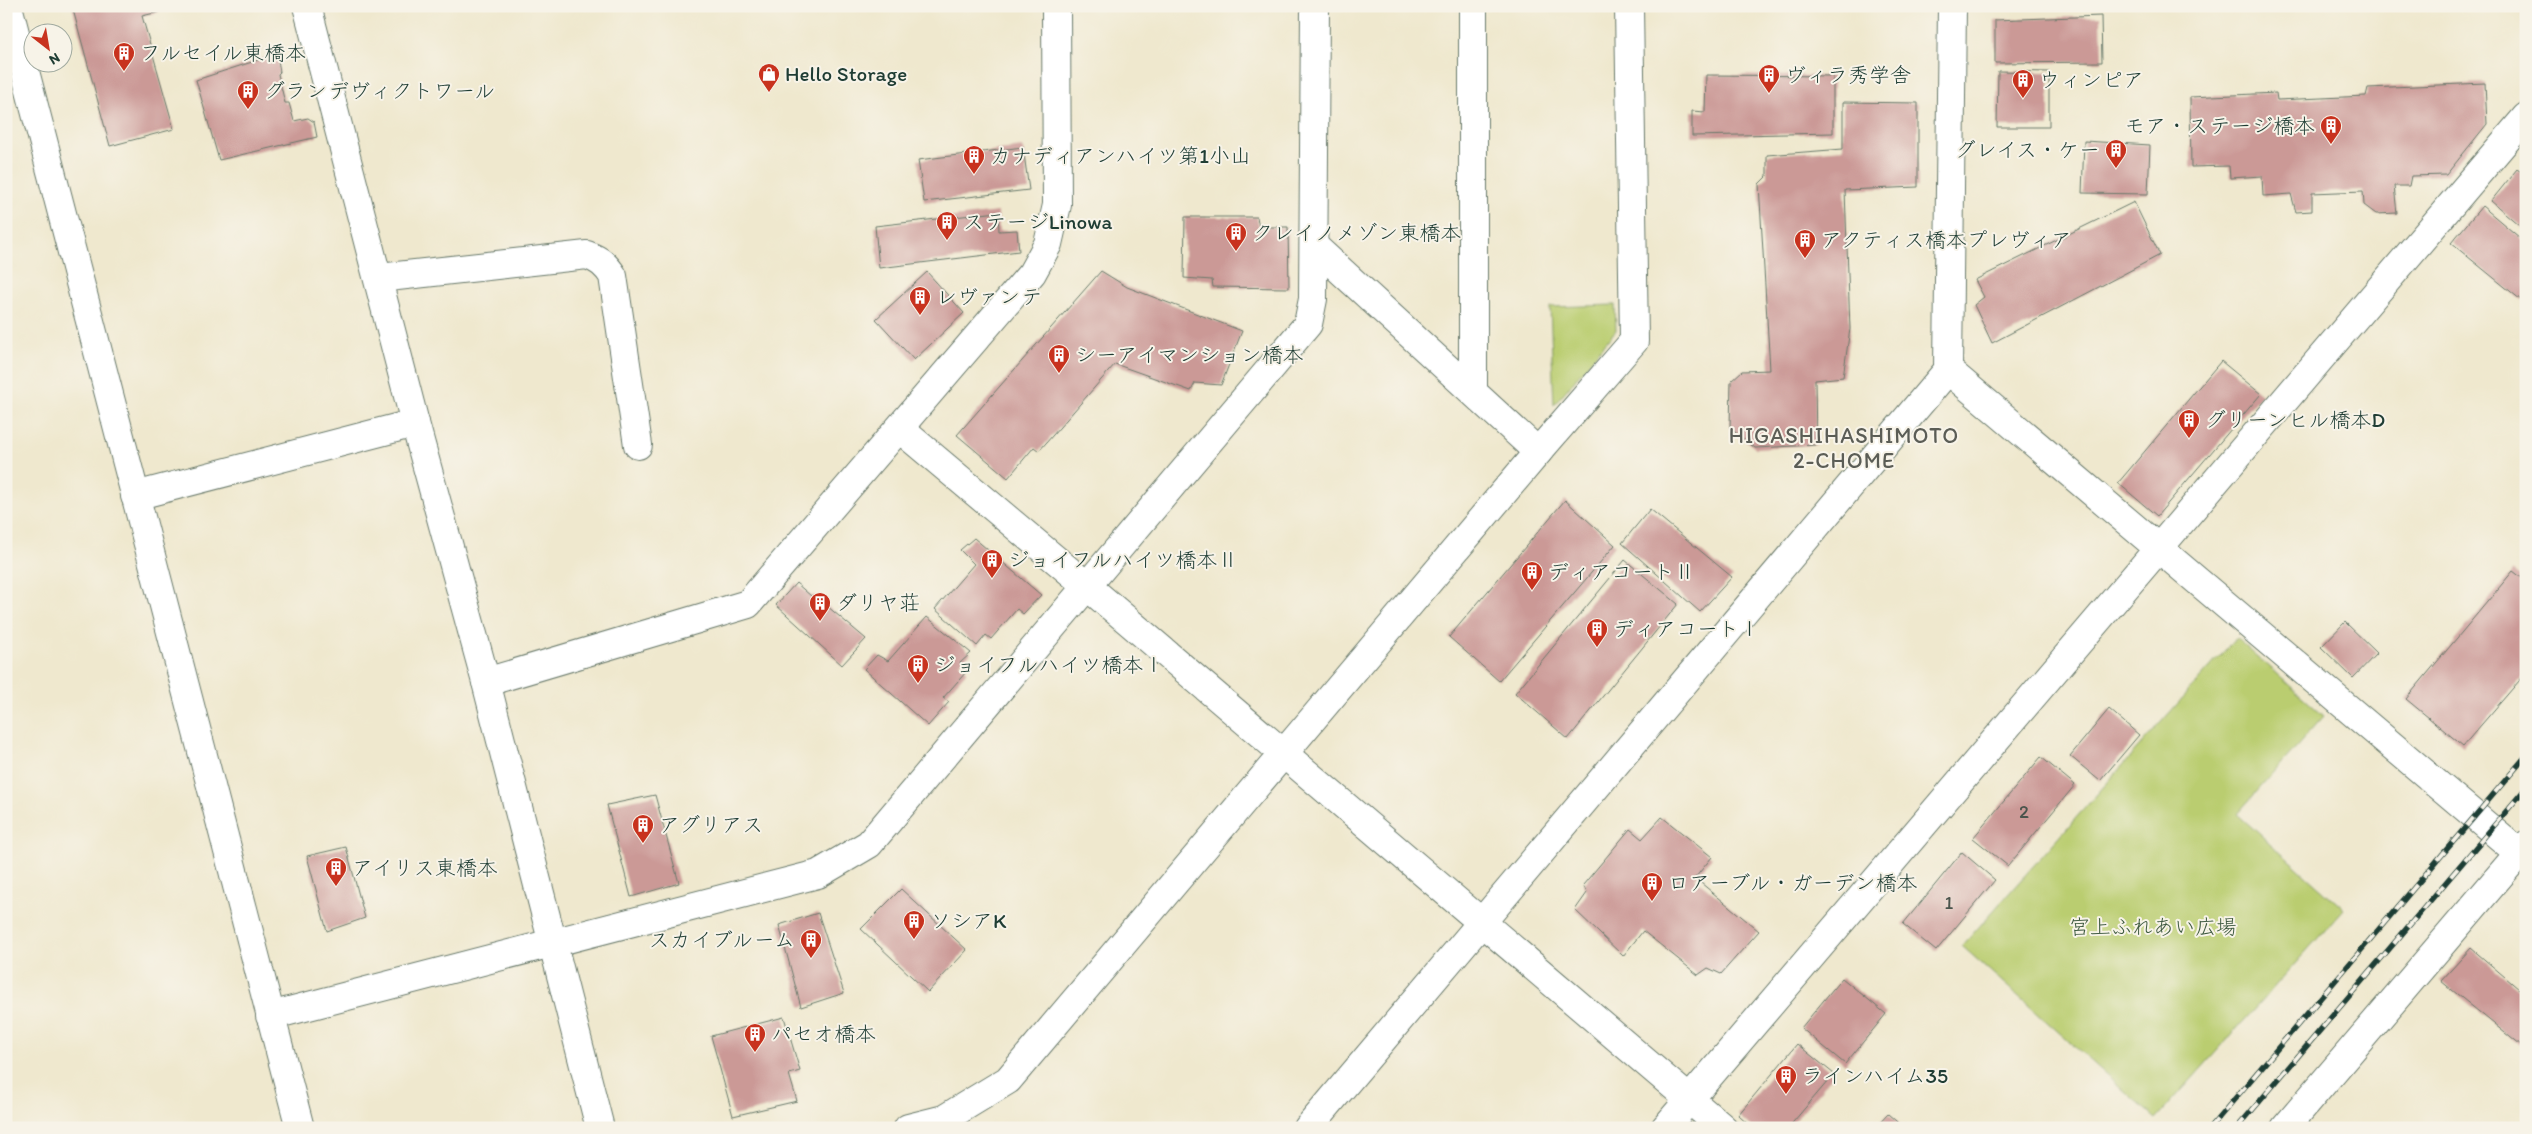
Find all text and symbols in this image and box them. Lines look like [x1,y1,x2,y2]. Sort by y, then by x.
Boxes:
north arrow [22,22,72,72]
place label: フルセイル東橋本 [140,40,306,65]
building icon: フルセイル東橋本 [112,41,136,72]
text: N [46,49,63,68]
place label: Hello Storage [785,61,907,86]
shop icon: Hello Storage [757,62,781,93]
place label: ヴィラ秀学舎 [1785,62,1911,87]
building icon: ヴィラ秀学舎 [1757,63,1781,94]
place label: ウィンピア [2039,67,2144,92]
building icon: ウィンピア [2011,68,2035,99]
place label: グランデヴィクトワール [264,78,495,103]
building icon: グランデヴィクトワール [236,79,260,110]
place label: モア・ステージ橋本 [2124,113,2315,138]
building icon: モア・ステージ橋本 [2319,114,2343,145]
place label: グレイス・ケー [1955,137,2100,162]
building icon: グレイス・ケー [2104,138,2128,169]
place label: カナディアンハイツ第1小山 [990,143,1251,168]
building icon: カナディアンハイツ第1小山 [962,144,986,175]
place label: ステージLinowa [963,209,1112,234]
building icon: ステージLinowa [935,210,959,241]
place label: クレイノメゾン東橋本 [1252,220,1461,245]
building icon: クレイノメゾン東橋本 [1224,221,1248,252]
place label: アクティス橋本プレヴィア [1821,227,2072,252]
building icon: アクティス橋本プレヴィア [1793,228,1817,259]
place label: レヴァンテ [936,284,1042,309]
building icon: レヴァンテ [908,285,932,316]
place label: シーアイマンション橋本 [1075,342,1303,367]
building icon: シーアイマンション橋本 [1047,343,1071,374]
place label: グリーンヒル橋本D [2205,407,2385,432]
building icon: グリーンヒル橋本D [2177,408,2201,439]
district label: HIGASHIHASHIMOTO 2-CHOME [1729,422,1959,474]
place label: ジョイフルハイツ橋本Ⅱ [1008,547,1238,572]
building icon: ジョイフルハイツ橋本Ⅱ [980,548,1004,579]
place label: ディアコートⅡ [1548,559,1695,584]
building icon: ディアコートⅡ [1520,560,1544,591]
place label: ダリヤ荘 [836,590,920,615]
building icon: ダリヤ荘 [808,591,832,622]
place label: ディアコートⅠ [1613,616,1760,641]
building icon: ディアコートⅠ [1585,617,1609,648]
place label: ジョイフルハイツ橋本Ⅰ [934,652,1164,677]
building icon: ジョイフルハイツ橋本Ⅰ [906,653,930,684]
house number: 2 [2019,800,2029,823]
place label: アグリアス [659,812,763,837]
building icon: アグリアス [631,813,655,844]
place label: アイリス東橋本 [352,855,498,880]
building icon: アイリス東橋本 [324,856,348,887]
place label: ロアーブル・ガーデン橋本 [1668,870,1917,895]
building icon: ロアーブル・ガーデン橋本 [1640,871,1664,902]
house number: 1 [1945,891,1954,914]
place label: ソシアK [930,908,1007,933]
building icon: ソシアK [902,909,926,940]
park label: 宮上ふれあい広場 [2069,914,2237,939]
place label: スカイブルーム [649,927,795,952]
building icon: スカイブルーム [799,928,823,959]
place label: パセオ橋本 [771,1021,876,1046]
building icon: パセオ橋本 [743,1022,767,1053]
place label: ラインハイム35 [1802,1063,1948,1088]
building icon: ラインハイム35 [1774,1064,1798,1095]

